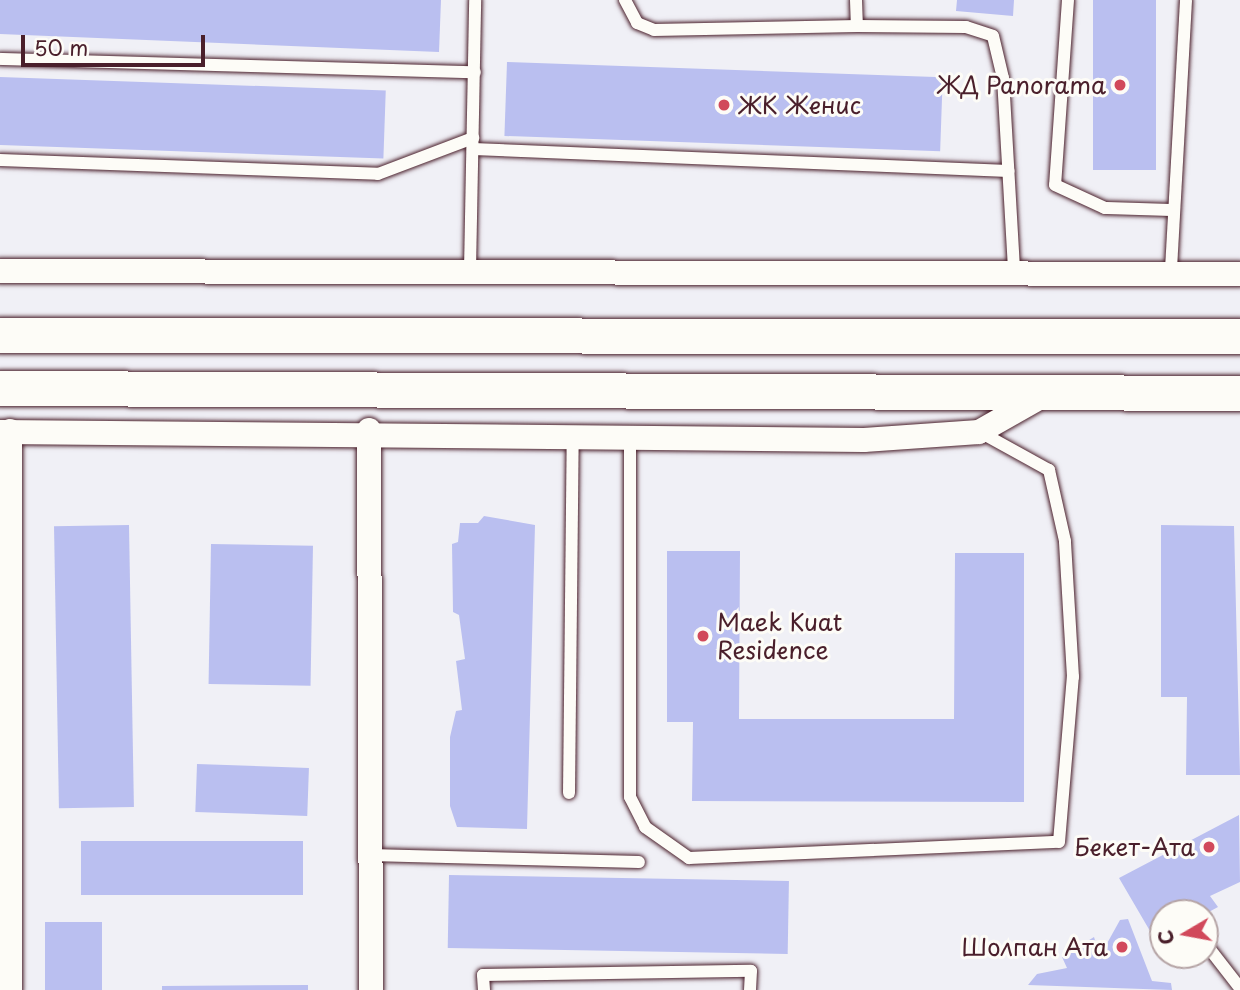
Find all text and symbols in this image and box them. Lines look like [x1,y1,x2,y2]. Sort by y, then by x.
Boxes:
scale bar [24,21,208,65]
text: 50 m [34,31,88,63]
place label: ЖД Panorama [936,71,1106,99]
marker: ЖД Panorama [1112,77,1128,93]
place label: ЖК Женис [738,91,863,119]
marker: ЖК Женис [716,97,732,113]
place label: Maek Kuat Residence [717,608,843,664]
marker: Maek Kuat Residence [695,628,711,644]
place label: Бекет-Ата [1074,833,1195,861]
marker: Бекет-Ата [1201,839,1217,855]
north arrow [1149,899,1219,969]
text: С [1150,928,1180,947]
place label: Шолпан Ата [961,933,1108,961]
marker: Шолпан Ата [1114,939,1130,955]

